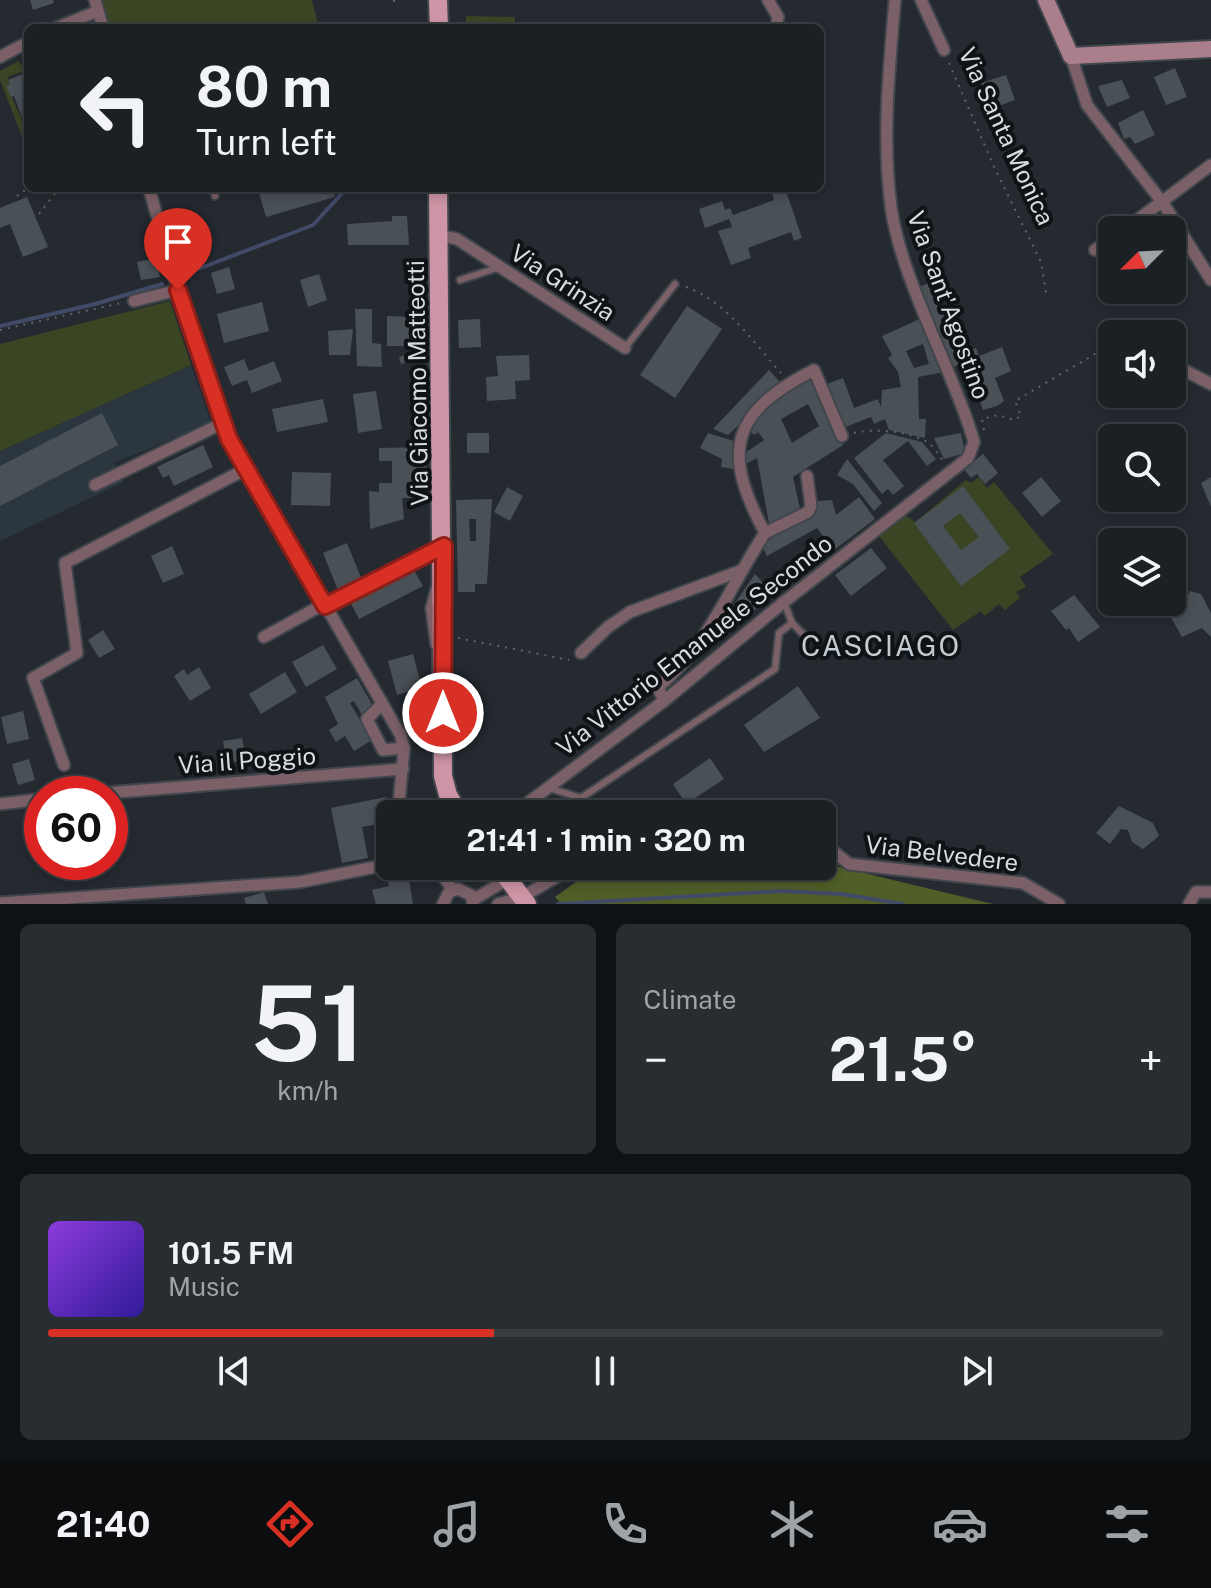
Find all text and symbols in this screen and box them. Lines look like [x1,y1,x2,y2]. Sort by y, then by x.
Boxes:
street label: Via Santa Monica [954,43,1060,229]
text: 80 m [196,54,332,120]
icon: left [64,56,168,160]
text: Turn left [196,121,337,163]
street label: Via Sant'Agostino [902,207,996,403]
pin [144,208,212,290]
north arrow [1098,216,1186,304]
map controls [1098,216,1186,616]
icon: arrive [156,220,200,264]
street label: Via Grinzia [506,238,620,326]
street label: Via Giacomo Matteotti [401,260,433,506]
button: sound [1098,320,1186,408]
button: search [1098,424,1186,512]
button: layers [1098,528,1186,616]
street label: Via Vittorio Emanuele Secondo [551,529,837,761]
district label: CASCIAGO [801,629,961,662]
position arrow [401,671,485,755]
street label: Via il Poggio [177,741,317,779]
speed limit sign: 60 [24,776,128,880]
text: 21:41 · 1 min · 320 m [466,822,746,858]
street label: Via Belvedere [864,830,1020,876]
text: 51 [250,962,365,1084]
text: Climate [644,984,737,1015]
text: 21.5° [829,1024,978,1095]
text: − [644,1034,668,1086]
text: + [1139,1034,1163,1086]
text: km/h [277,1075,338,1106]
text: 101.5 FM [168,1235,294,1271]
text: Music [168,1271,240,1302]
icon: previous [212,1349,256,1393]
icon: pause [583,1349,627,1393]
icon: next [955,1349,999,1393]
icon: directions [262,1496,318,1552]
icon: music [429,1496,485,1552]
icon: phone [597,1496,653,1552]
icon: climate [764,1496,820,1552]
icon: car [932,1496,988,1552]
icon: filters [1099,1496,1155,1552]
text: 21:40 [56,1503,150,1545]

